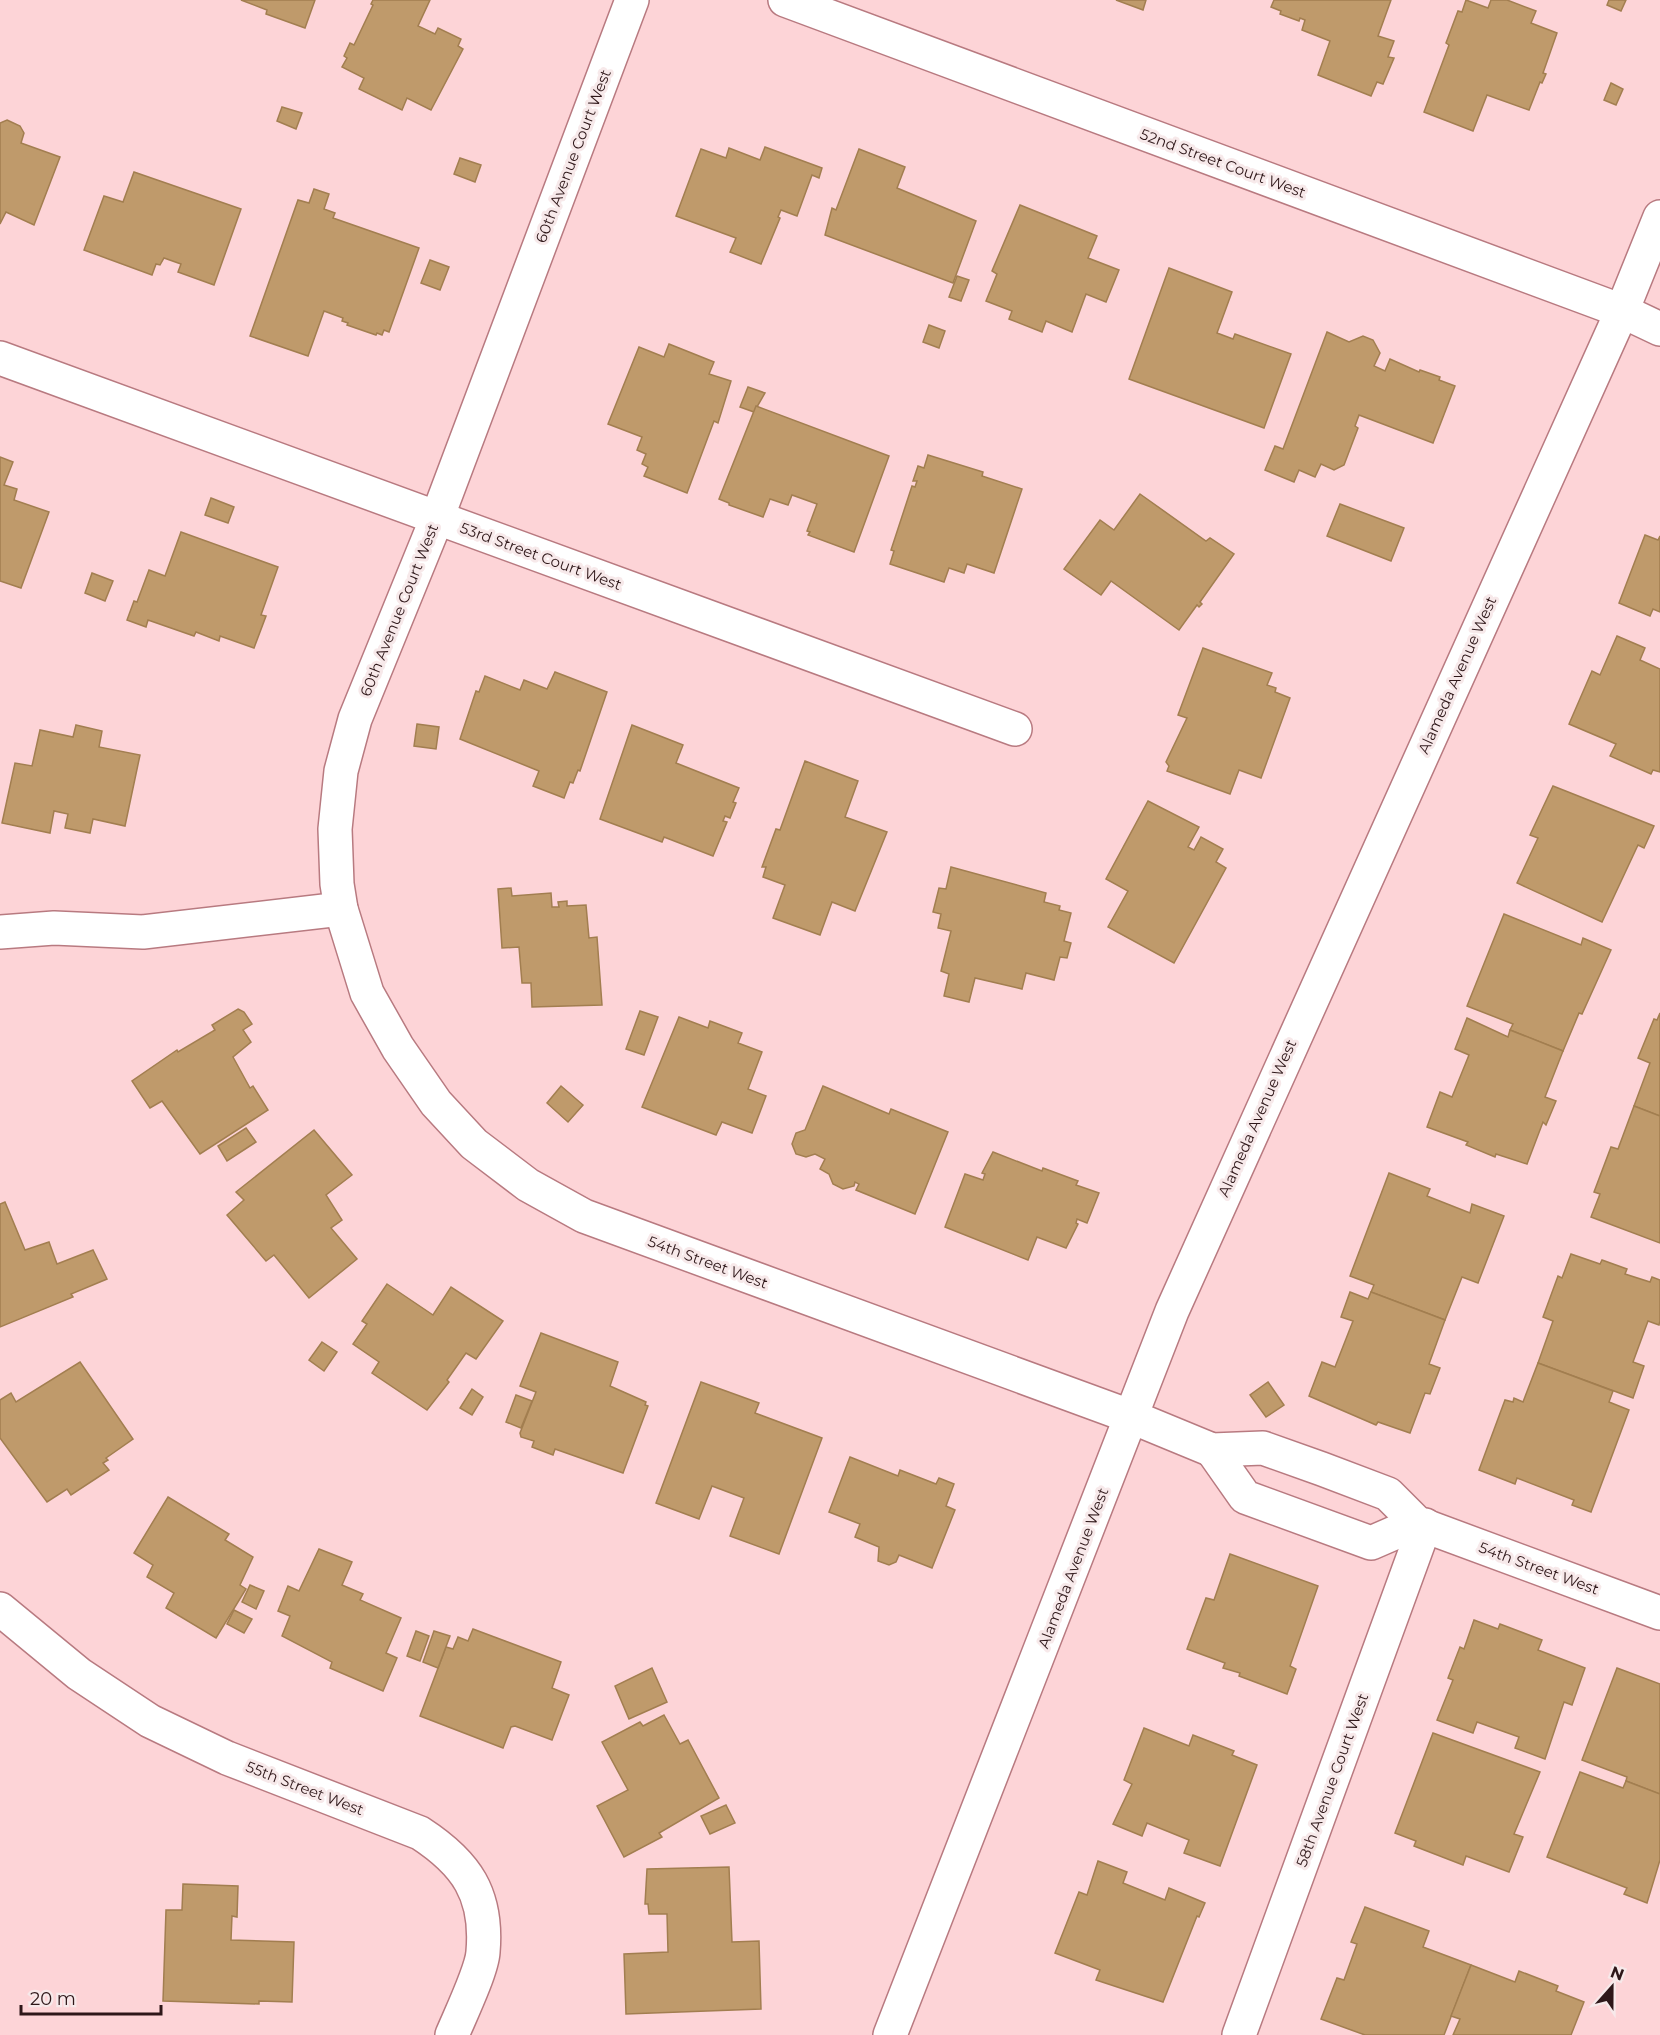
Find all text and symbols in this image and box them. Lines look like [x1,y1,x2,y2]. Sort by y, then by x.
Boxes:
street label: 60th Avenue Court West [531,67,615,245]
street label: 52nd Street Court West [1138,124,1308,202]
street label: 53rd Street Court West [458,518,624,594]
street label: 60th Avenue Court West [356,521,442,699]
street label: Alameda Avenue West [1414,593,1500,757]
street label: Alameda Avenue West [1214,1036,1300,1200]
street label: 54th Street West [645,1231,771,1293]
street label: Alameda Avenue West [1034,1485,1112,1651]
street label: 54th Street West [1476,1537,1602,1599]
street label: 58th Avenue Court West [1292,1691,1372,1869]
street label: 55th Street West [243,1757,367,1819]
north arrow [1582,1957,1642,2017]
text: N [1608,1962,1627,1985]
scale bar [21,1978,160,2016]
text: 20 m [30,1988,76,2010]

